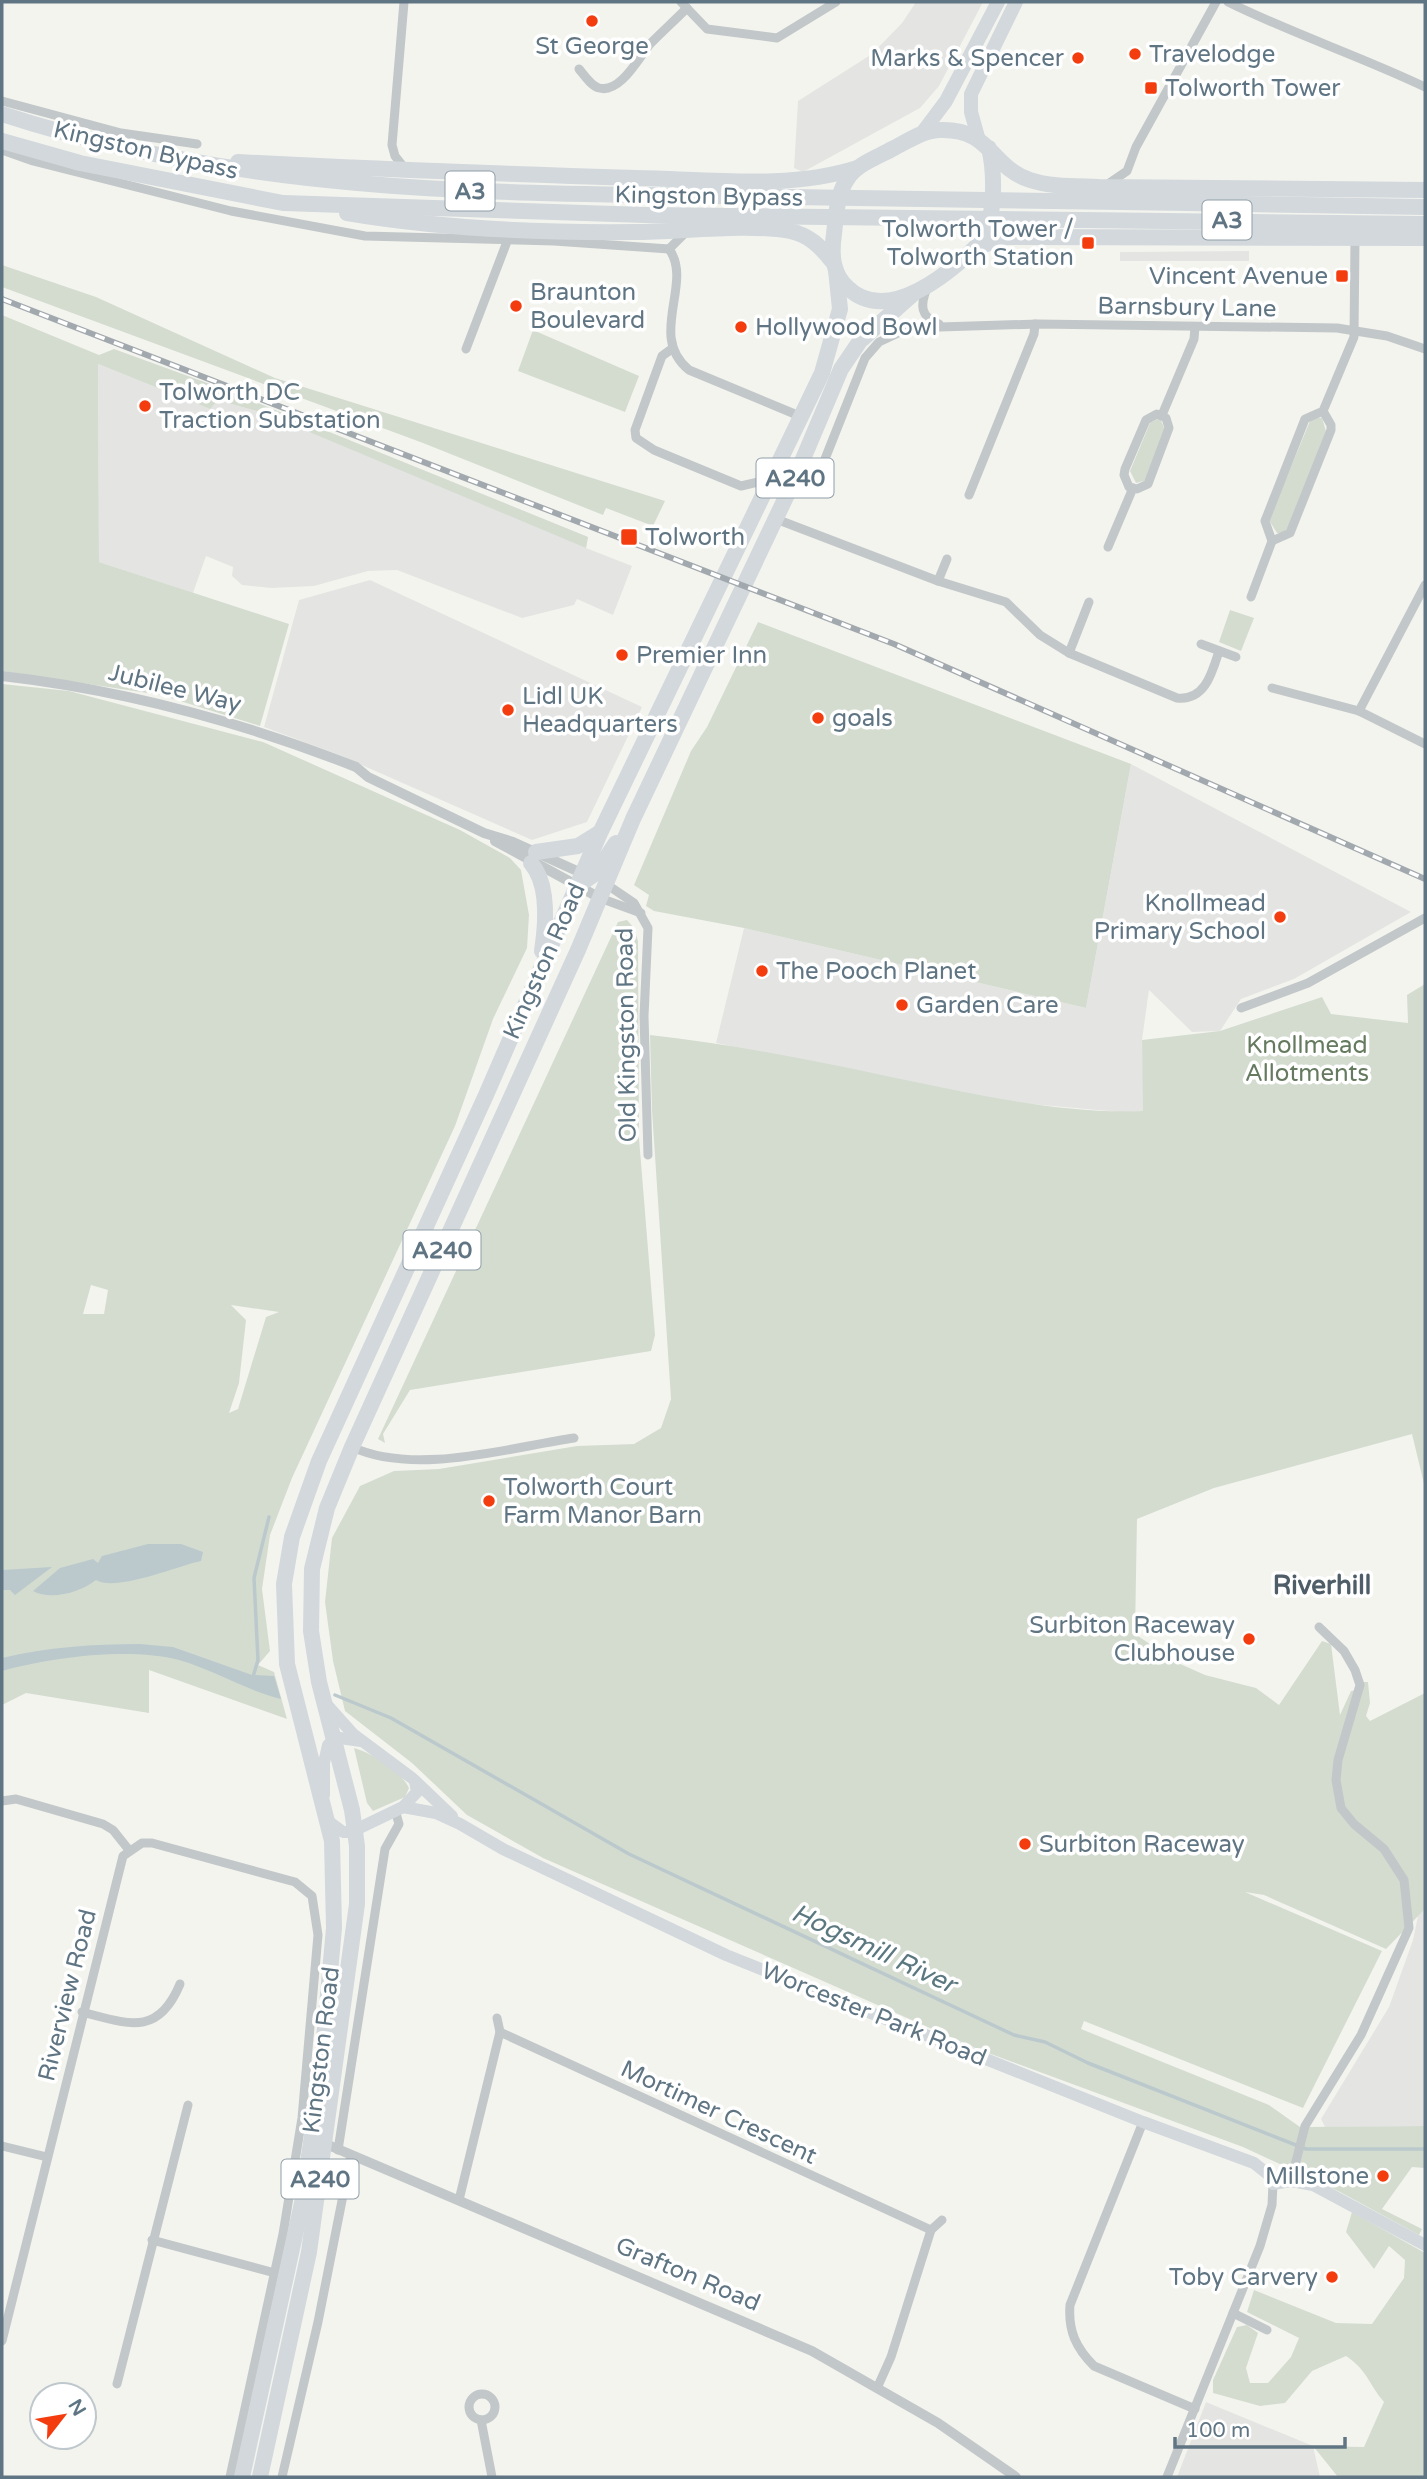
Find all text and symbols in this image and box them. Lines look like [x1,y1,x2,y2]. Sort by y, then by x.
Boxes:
marker: St George [584,13,600,29]
place label: St George [535,32,649,61]
place label: Travelodge [1149,40,1275,69]
place label: Marks & Spencer [870,44,1065,73]
marker: Travelodge [1127,46,1143,62]
marker: Marks & Spencer [1070,50,1086,66]
place label: Tolworth Tower [1165,74,1341,103]
marker: Tolworth Tower [1143,80,1159,96]
street label: Kingston Bypass [51,115,241,186]
road number: A3 [446,172,494,210]
street label: Kingston Bypass [614,180,804,213]
road number: A3 [1202,200,1252,240]
place label: Tolworth Tower / Tolworth Station [882,215,1074,272]
marker: Tolworth Tower / Tolworth Station [1080,235,1096,251]
place label: Vincent Avenue [1149,262,1328,291]
marker: Vincent Avenue [1334,268,1350,284]
place label: Braunton Boulevard [530,278,645,335]
street label: Barnsbury Lane [1097,291,1277,324]
marker: Braunton Boulevard [508,298,524,314]
place label: Hollywood Bowl [755,313,938,342]
marker: Hollywood Bowl [733,319,749,335]
place label: Tolworth DC Traction Substation [159,378,381,435]
marker: Tolworth DC Traction Substation [137,398,153,414]
road number: A240 [756,458,834,498]
place label: Tolworth [645,523,745,552]
marker: Tolworth [619,527,639,547]
place label: Premier Inn [636,641,767,670]
marker: Premier Inn [614,647,630,663]
street label: Jubilee Way [105,658,244,719]
place label: Lidl UK Headquarters [522,682,678,739]
marker: Lidl UK Headquarters [500,702,516,718]
place label: goals [832,704,893,733]
marker: goals [810,710,826,726]
street label: Kingston Road [497,879,592,1044]
place label: Knollmead Primary School [1094,889,1266,946]
marker: Knollmead Primary School [1272,909,1288,925]
street label: Old Kingston Road [610,927,643,1143]
place label: The Pooch Planet [776,957,976,986]
marker: The Pooch Planet [754,963,770,979]
place label: Garden Care [916,991,1059,1020]
marker: Garden Care [894,997,910,1013]
park label: Knollmead Allotments [1245,1031,1369,1088]
road number: A240 [404,1231,480,1270]
place label: Tolworth Court Farm Manor Barn [503,1473,702,1530]
marker: Tolworth Court Farm Manor Barn [481,1493,497,1509]
district label: Riverhill [1273,1570,1371,1601]
place label: Surbiton Raceway Clubhouse [1029,1611,1235,1668]
marker: Surbiton Raceway Clubhouse [1241,1631,1257,1647]
place label: Surbiton Raceway [1039,1830,1245,1859]
marker: Surbiton Raceway [1017,1836,1033,1852]
water label: Hogsmill River [787,1897,963,2001]
street label: Riverview Road [32,1906,103,2084]
street label: Worcester Park Road [757,1956,991,2073]
street label: Kingston Road [297,1965,346,2135]
street label: Mortimer Crescent [616,2054,821,2171]
road number: A240 [282,2160,358,2198]
place label: Millstone [1265,2162,1369,2191]
marker: Millstone [1375,2168,1391,2184]
street label: Grafton Road [611,2231,764,2318]
place label: Toby Carvery [1169,2263,1318,2292]
marker: Toby Carvery [1324,2269,1340,2285]
north arrow [28,2381,98,2451]
text: N [63,2396,90,2420]
scale bar [1175,2406,1345,2450]
text: 100 m [1186,2418,1250,2443]

